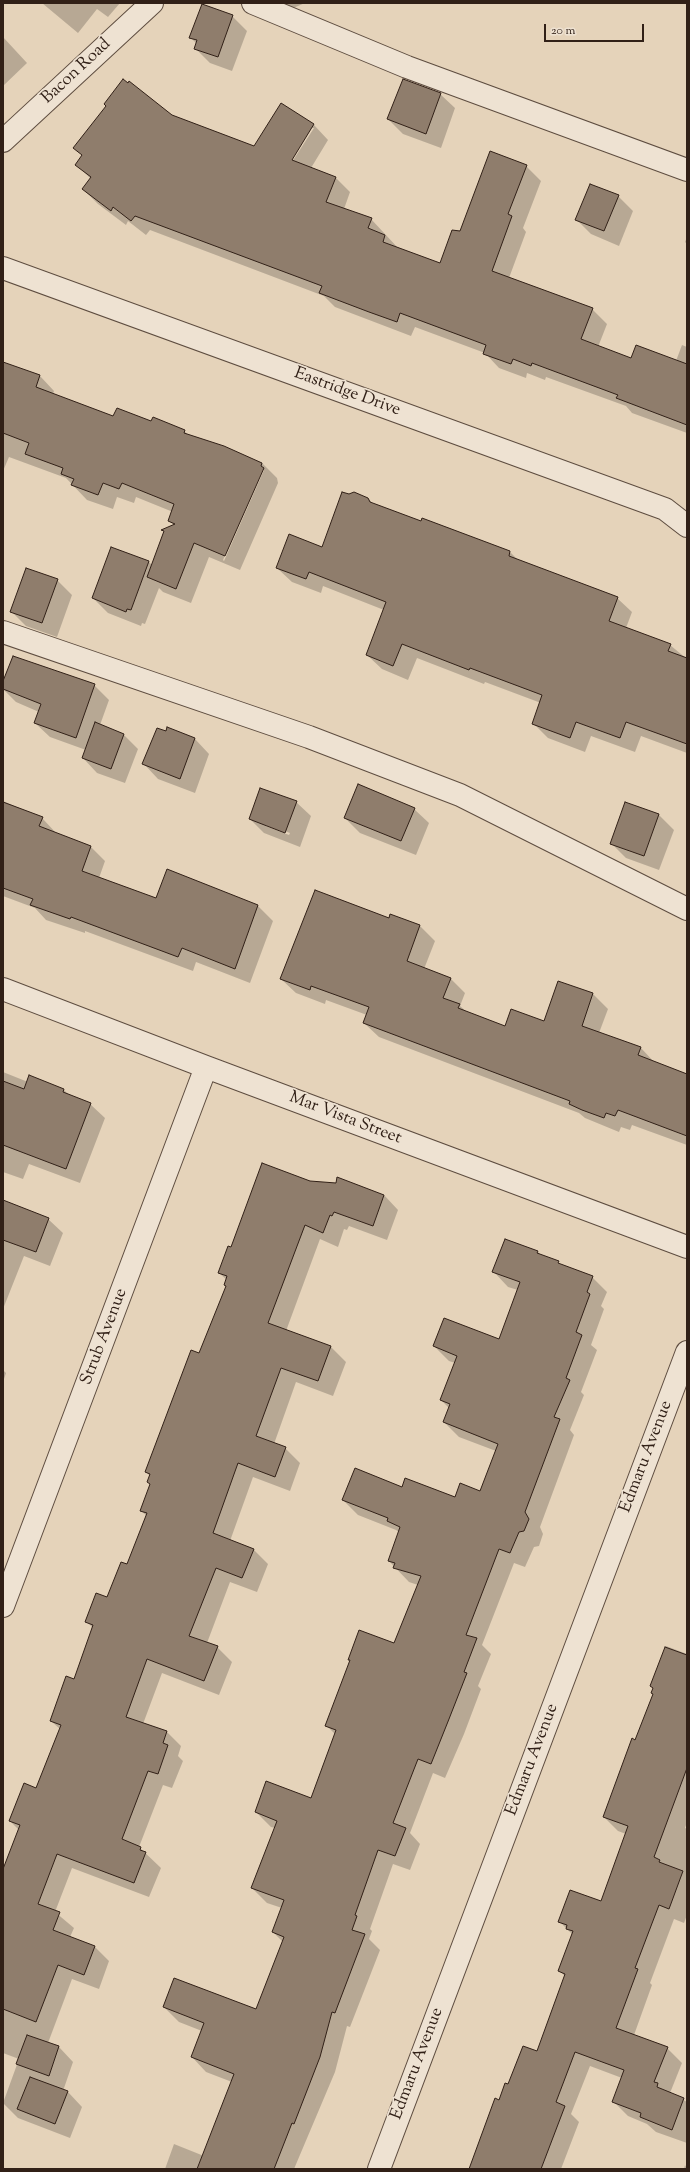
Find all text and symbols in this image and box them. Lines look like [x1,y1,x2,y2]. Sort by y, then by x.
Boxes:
scale bar [546,16,646,42]
text: 20 m [551,22,575,40]
street label: Bacon Road [38,35,116,109]
street label: Eastridge Drive [291,364,403,422]
street label: Mar Vista Street [286,1088,404,1150]
street label: Strub Avenue [77,1286,133,1388]
street label: Edmaru Avenue [616,1398,678,1516]
street label: Edmaru Avenue [502,1701,564,1819]
street label: Edmaru Avenue [387,2005,449,2123]

